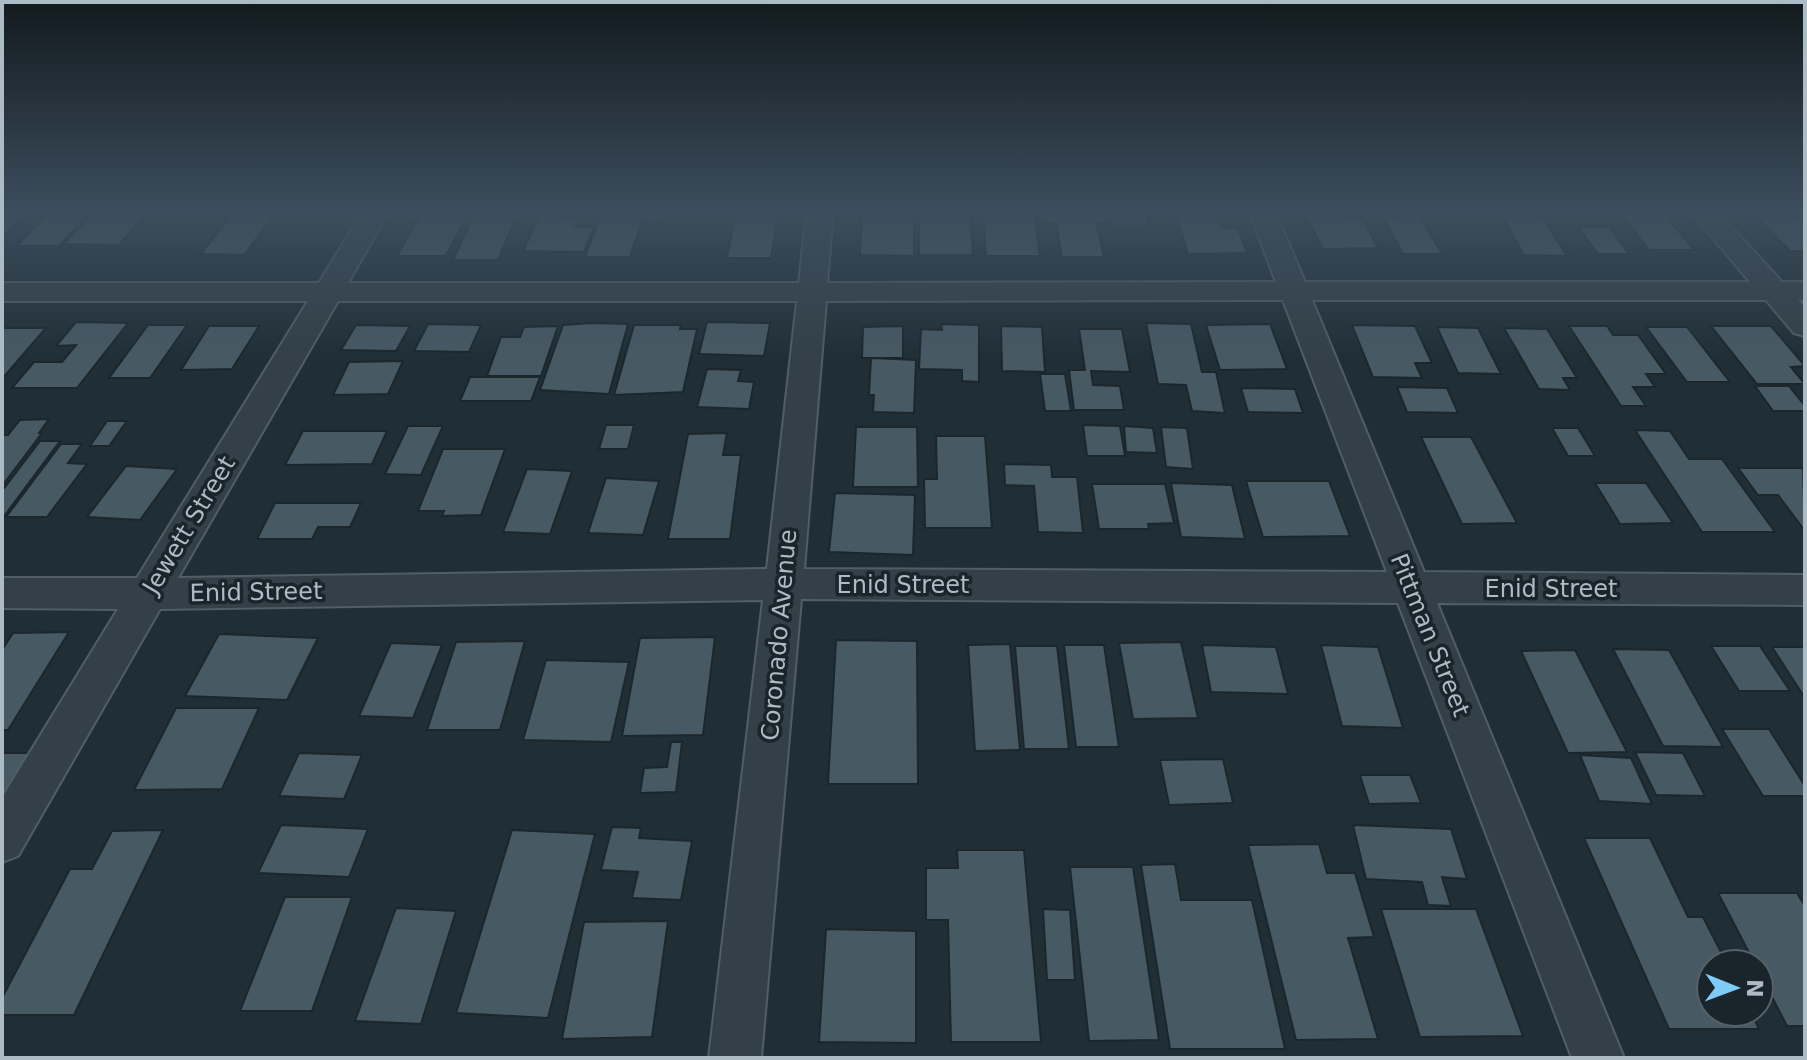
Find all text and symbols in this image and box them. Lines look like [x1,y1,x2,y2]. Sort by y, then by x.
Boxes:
street label: Jewett Street [136,451,241,601]
street label: Coronado Avenue [756,528,802,742]
street label: Pittman Street [1385,549,1475,721]
street label: Enid Street [837,571,969,599]
street label: Enid Street [1485,575,1617,603]
street label: Enid Street [189,577,323,607]
north arrow [1695,948,1775,1028]
text: N [1742,979,1767,998]

